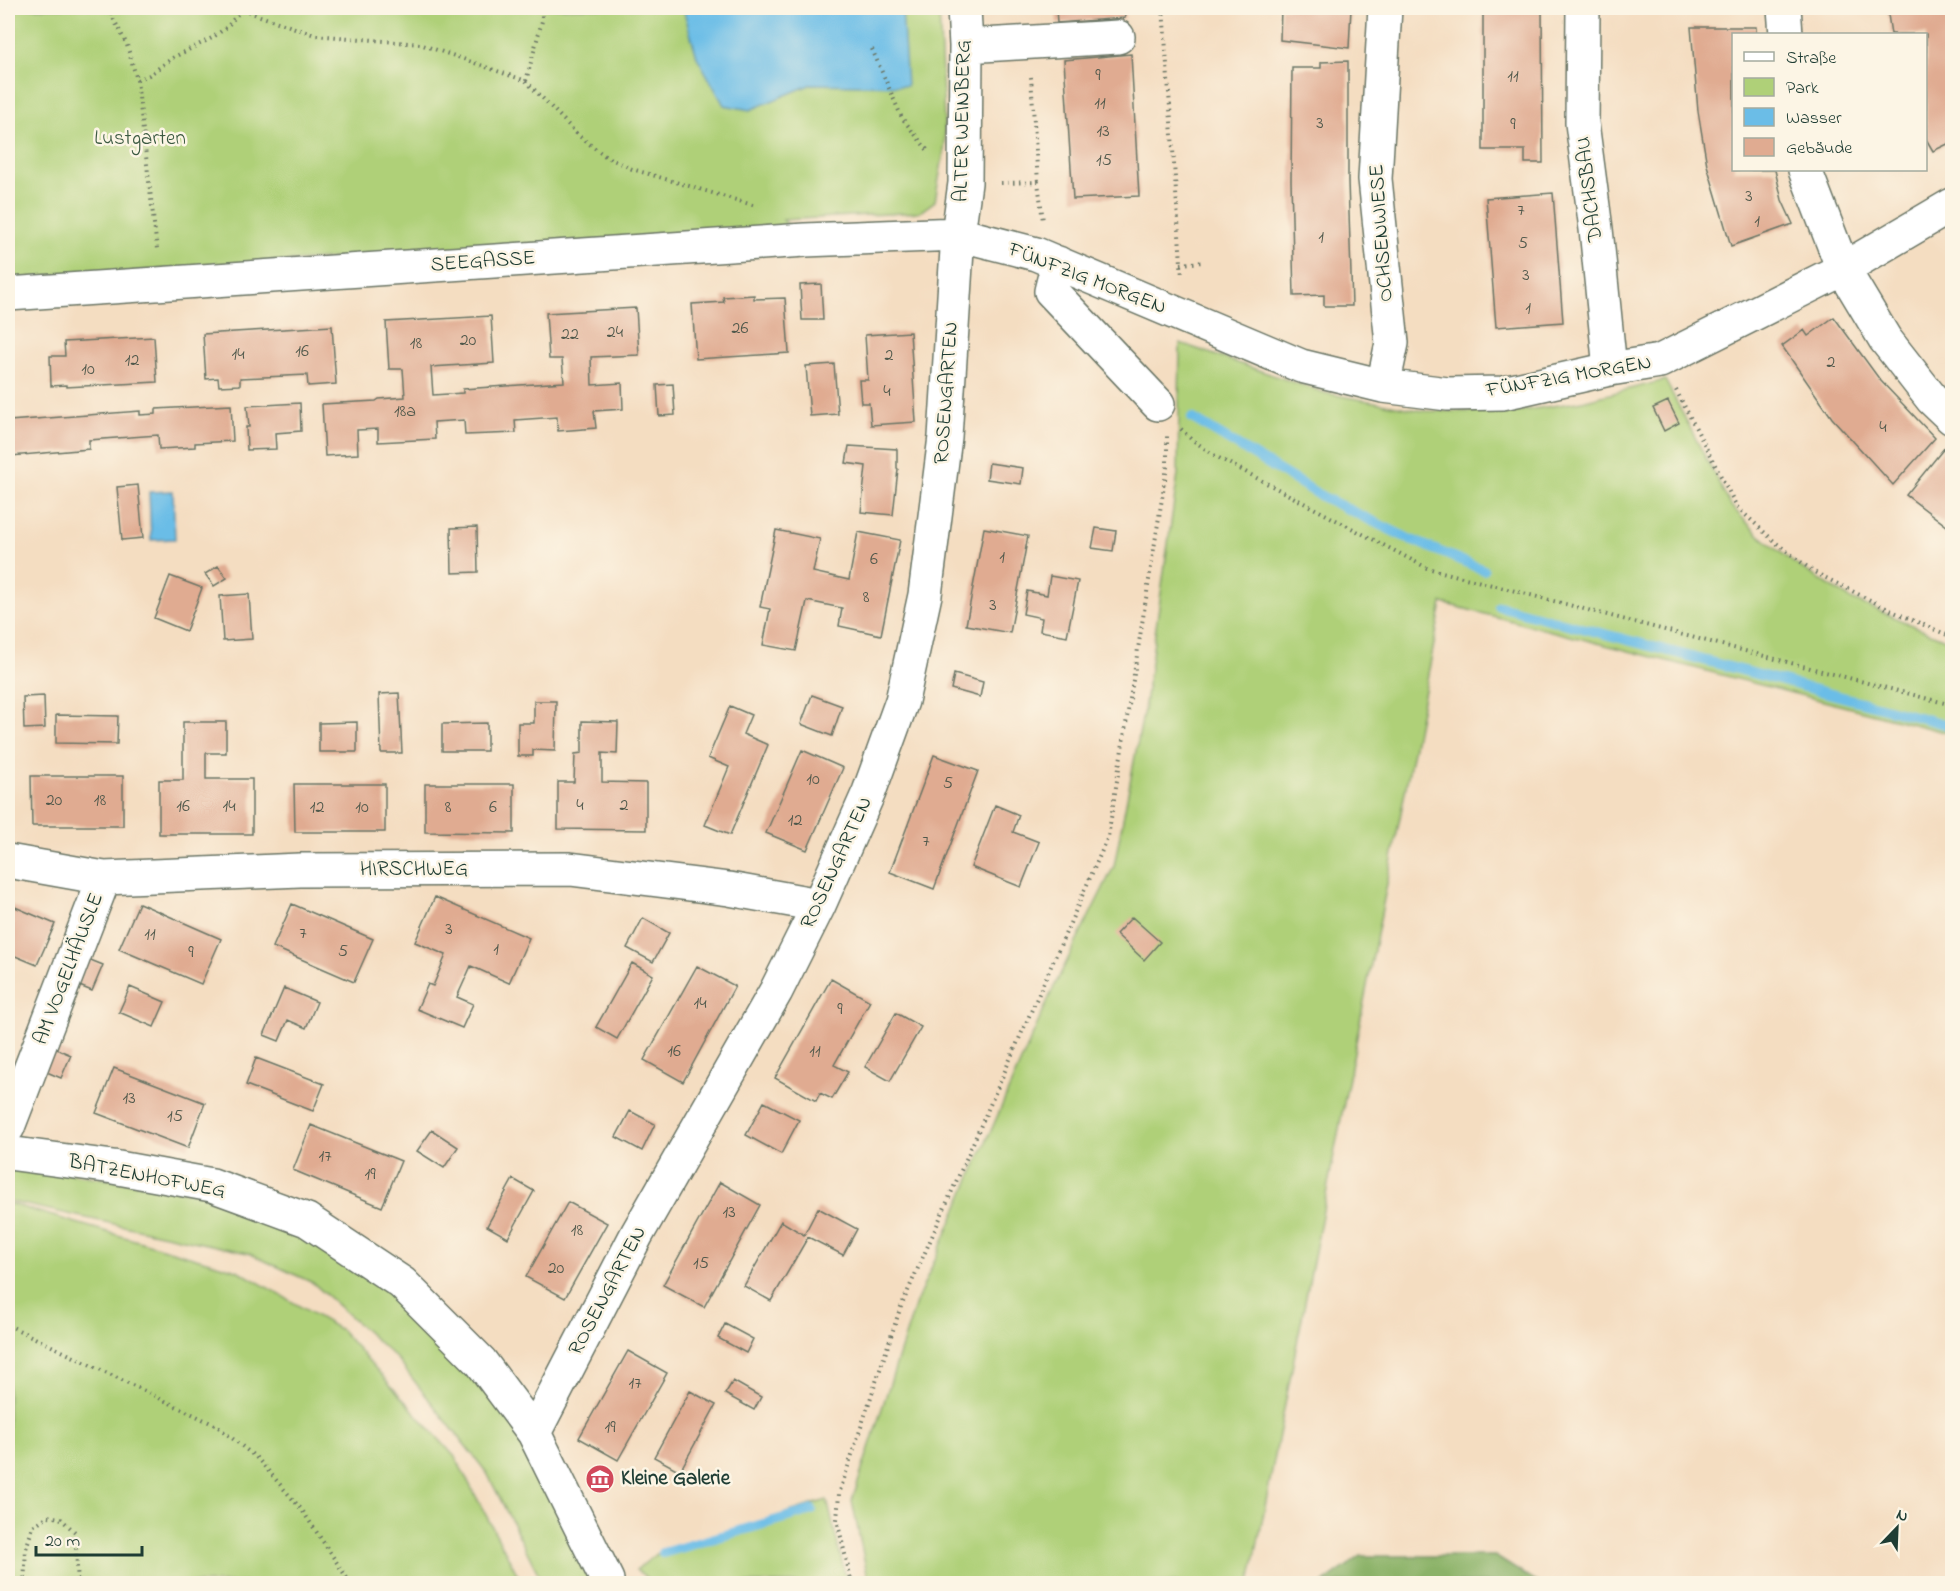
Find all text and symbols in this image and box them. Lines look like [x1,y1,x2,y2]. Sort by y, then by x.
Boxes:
legend [1732,33,1927,171]
street label: ALTER WEINBERG [947,40,979,202]
text: Straße [1786,46,1837,72]
house number: 9 [1095,63,1101,89]
house number: 11 [1507,64,1519,90]
text: Park [1786,76,1819,102]
house number: 11 [1094,91,1106,117]
text: Wasser [1786,106,1842,132]
house number: 3 [1316,111,1324,137]
house number: 9 [1510,112,1516,138]
house number: 13 [1096,119,1110,145]
park label: Lustgarten [94,124,186,156]
street label: DACHSBAU [1569,135,1611,244]
text: Gebäude [1786,136,1853,162]
house number: 15 [1096,148,1112,174]
street label: OCHSENWIESE [1362,163,1402,303]
house number: 3 [1745,184,1753,210]
house number: 7 [1517,198,1525,224]
house number: 1 [1754,209,1760,235]
house number: 1 [1318,225,1324,251]
house number: 5 [1518,231,1528,257]
street label: FÜNFZIG MORGEN [1003,235,1170,323]
street label: SEEGASSE [430,243,536,281]
house number: 3 [1522,263,1530,289]
house number: 1 [1525,296,1531,322]
house number: 26 [732,316,749,342]
house number: 24 [607,320,624,346]
street label: ROSENGARTEN [927,321,967,465]
house number: 22 [561,322,579,348]
house number: 20 [460,328,477,354]
house number: 18 [410,331,422,357]
house number: 16 [295,339,309,365]
house number: 14 [231,342,245,368]
house number: 2 [885,343,894,369]
house number: 12 [125,348,139,374]
street label: FÜNFZIG MORGEN [1483,348,1654,406]
house number: 2 [1827,350,1836,376]
house number: 10 [81,357,95,383]
house number: 4 [883,379,891,405]
house number: 18a [394,399,416,425]
house number: 4 [1879,415,1887,441]
house number: 1 [999,545,1005,571]
house number: 6 [870,547,878,573]
house number: 8 [863,585,870,611]
house number: 3 [989,593,997,619]
house number: 10 [806,767,820,793]
house number: 5 [943,771,953,797]
house number: 20 [46,788,63,814]
house number: 18 [94,788,106,814]
street label: ROSENGARTEN [793,792,881,934]
house number: 4 [576,793,584,819]
house number: 2 [620,793,629,819]
house number: 16 [176,794,190,820]
house number: 14 [222,794,236,820]
house number: 12 [310,795,324,821]
house number: 10 [355,795,369,821]
house number: 8 [445,795,452,821]
house number: 6 [489,795,497,821]
house number: 12 [788,808,802,834]
house number: 7 [922,829,930,855]
street label: HIRSCHWEG [360,855,468,885]
street label: AM VOGELHÄUSLE [26,889,112,1049]
house number: 3 [445,917,453,943]
house number: 7 [299,921,307,947]
house number: 11 [144,922,156,948]
house number: 1 [493,937,499,963]
house number: 5 [338,939,348,965]
house number: 9 [188,940,194,966]
house number: 14 [693,991,707,1017]
house number: 9 [837,997,843,1023]
house number: 16 [667,1039,681,1065]
house number: 11 [809,1039,821,1065]
house number: 13 [122,1086,136,1112]
house number: 15 [167,1104,183,1130]
house number: 17 [318,1144,332,1170]
street label: BATZENHOFWEG [65,1147,228,1207]
house number: 19 [364,1162,376,1188]
house number: 13 [722,1200,736,1226]
house number: 18 [571,1218,583,1244]
street label: ROSENGARTEN [561,1221,655,1361]
house number: 15 [693,1251,709,1277]
house number: 20 [548,1256,565,1282]
house number: 17 [628,1371,642,1397]
house number: 19 [604,1415,616,1441]
museum icon: Kleine Galerie [584,1463,616,1495]
place label: Kleine Galerie [621,1464,731,1494]
north arrow [1867,1498,1927,1558]
text: N [1892,1503,1912,1529]
scale bar [36,1519,142,1557]
text: 20 m [45,1529,80,1555]

